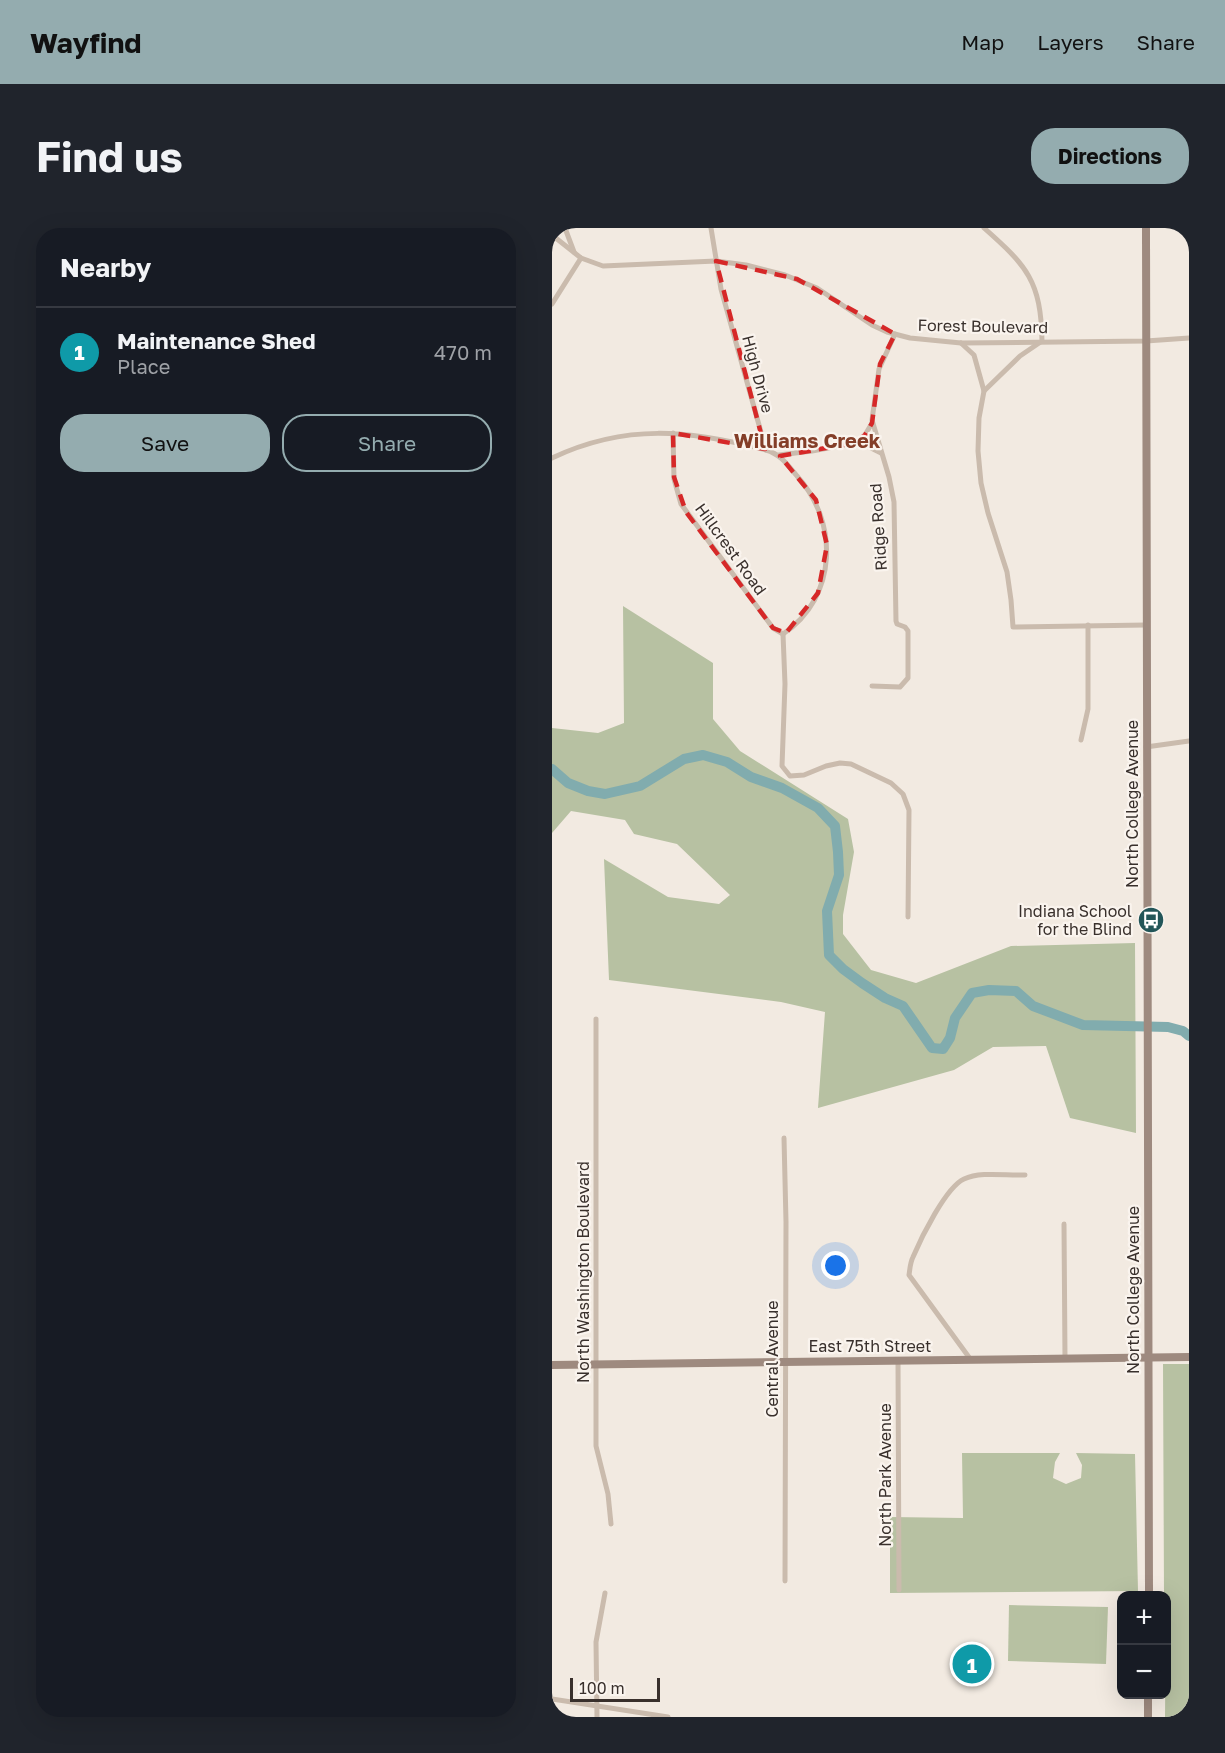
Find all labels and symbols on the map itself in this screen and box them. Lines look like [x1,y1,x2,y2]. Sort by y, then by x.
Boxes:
street label: Forest Boulevard [918,315,1048,337]
street label: High Drive [738,333,778,415]
district label: Williams Creek [734,428,881,452]
street label: Ridge Road [865,483,891,571]
street label: Hillcrest Road [691,499,771,599]
street label: North College Avenue [1122,720,1142,888]
place label: Indiana School for the Blind [1018,901,1132,939]
bus stop icon: Indiana School for the Blind [1136,905,1166,935]
street label: North Washington Boulevard [573,1161,593,1383]
street label: North College Avenue [1123,1206,1143,1374]
your location [821,1251,850,1280]
street label: Central Avenue [762,1301,782,1417]
street label: East 75th Street [809,1336,931,1356]
street label: North Park Avenue [875,1403,895,1547]
pin: 1 [952,1642,992,1686]
scale bar [570,1675,660,1702]

